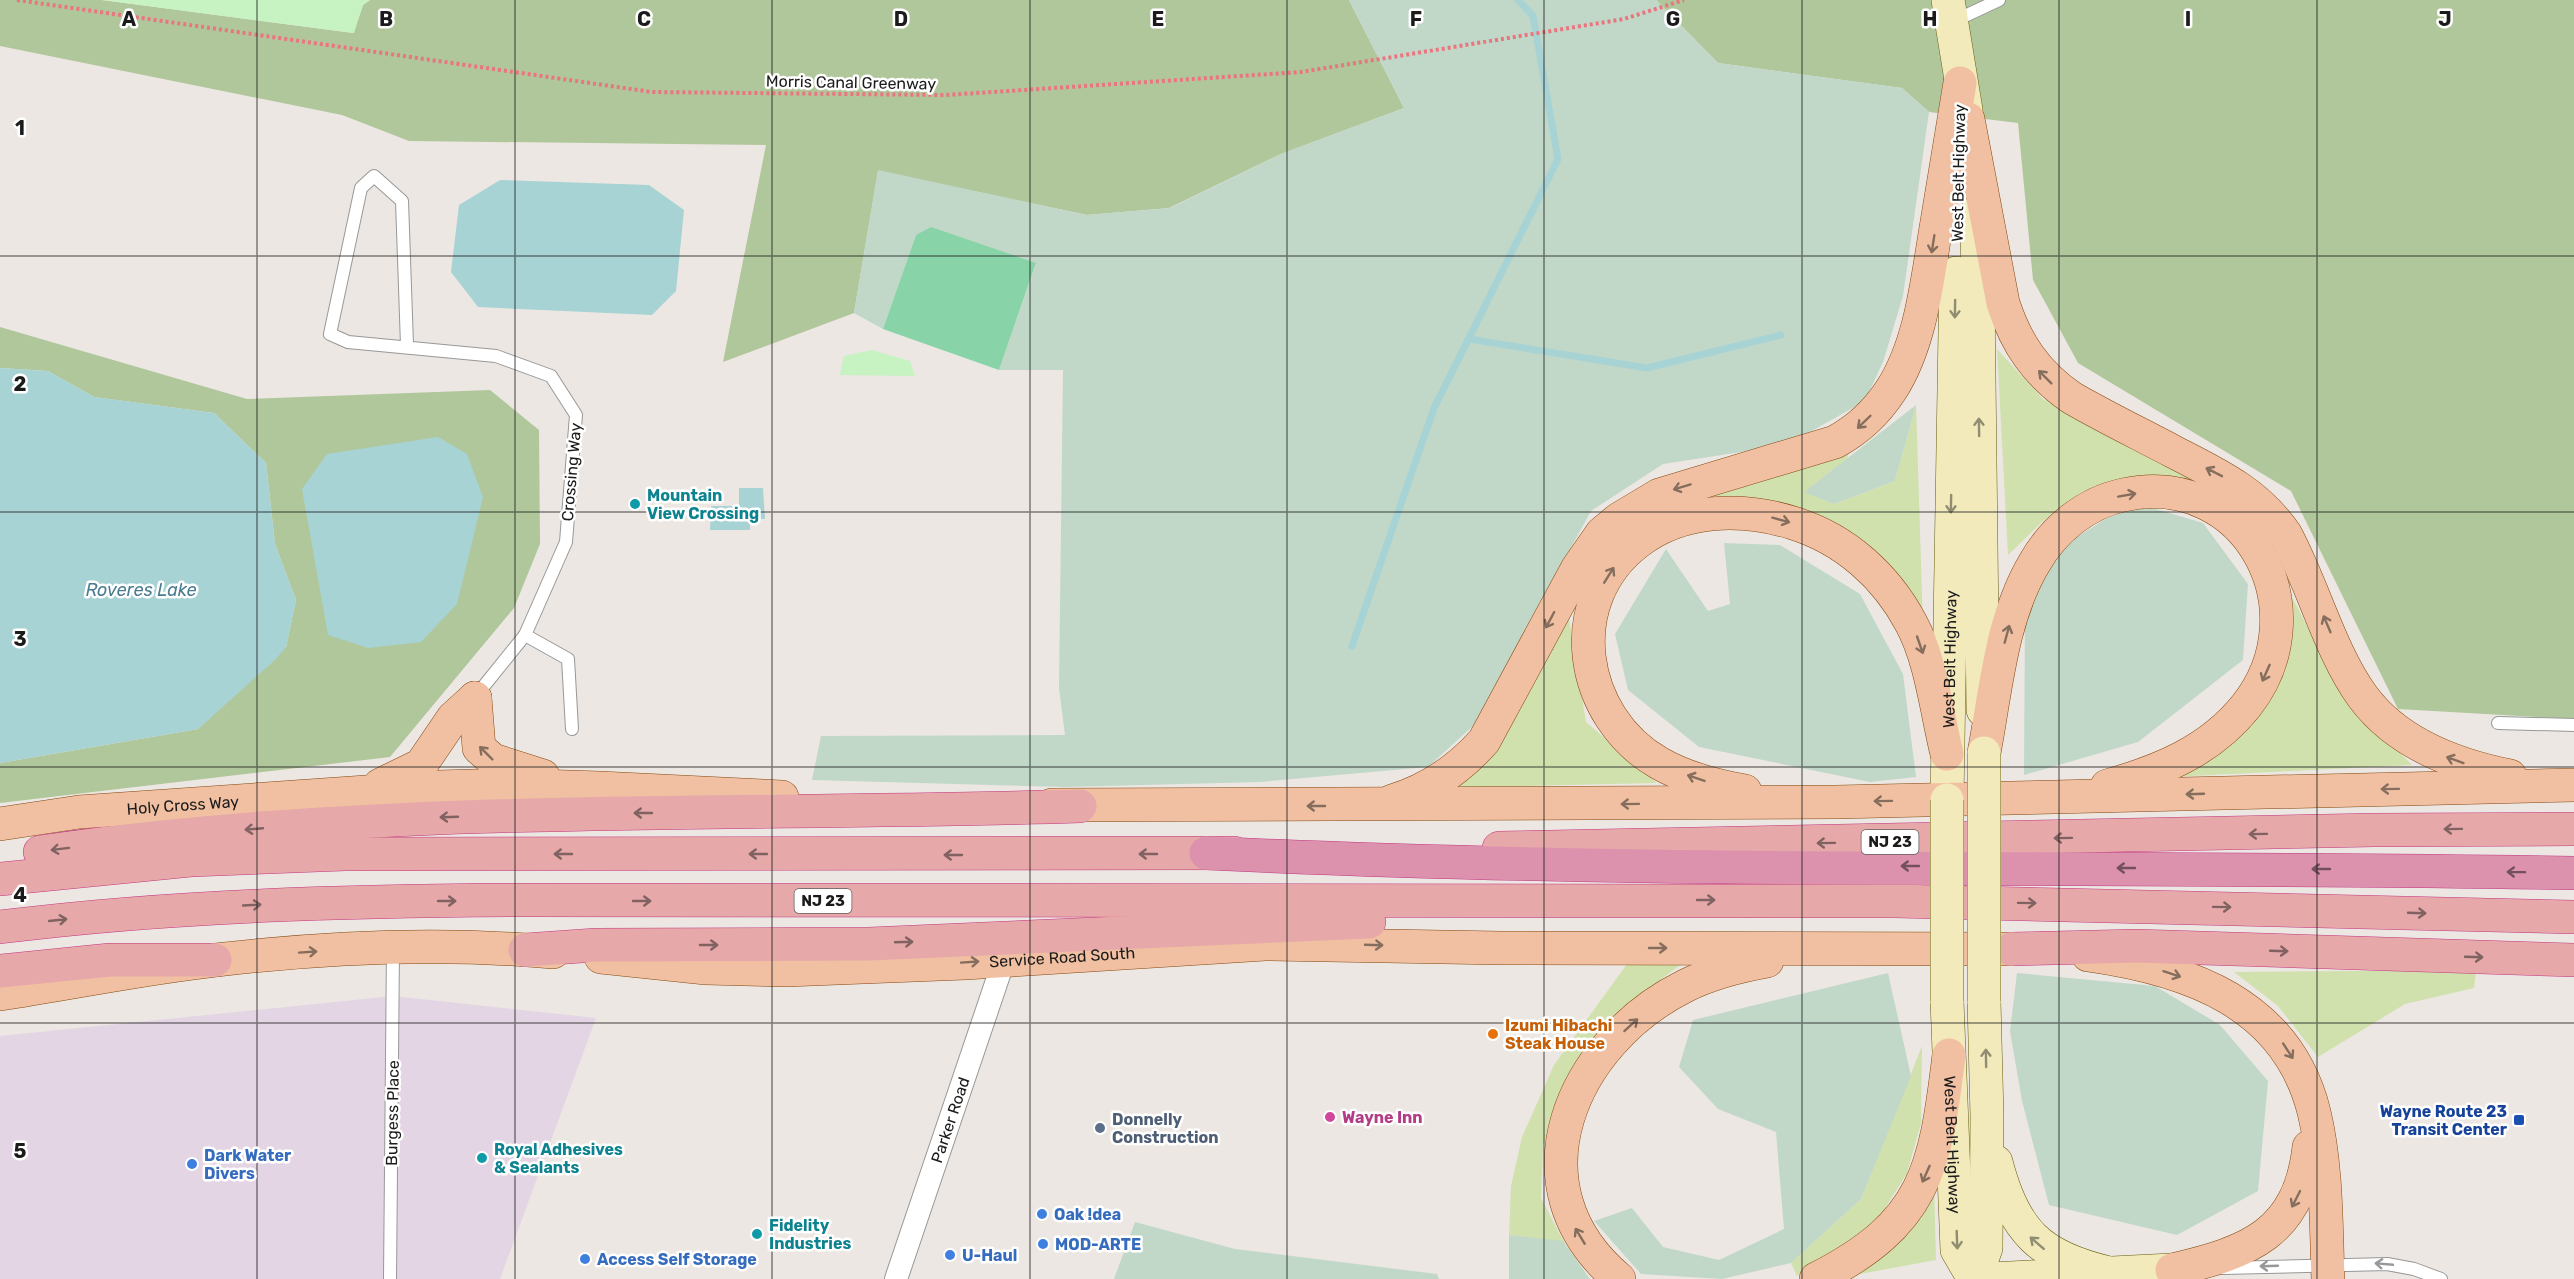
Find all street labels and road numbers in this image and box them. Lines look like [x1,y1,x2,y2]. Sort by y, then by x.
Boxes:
street label: Morris Canal Greenway [766,72,936,93]
street label: West Belt Highway [1948,104,1969,242]
street label: Crossing Way [558,422,585,522]
street label: West Belt Highway [1939,590,1961,728]
street label: Holy Cross Way [126,792,240,819]
road number: NJ 23 [1862,830,1918,854]
road number: NJ 23 [794,889,852,913]
street label: Service Road South [989,943,1136,971]
street label: Burgess Place [382,1060,403,1166]
street label: Parker Road [927,1075,974,1165]
street label: West Belt Highway [1940,1076,1965,1214]

